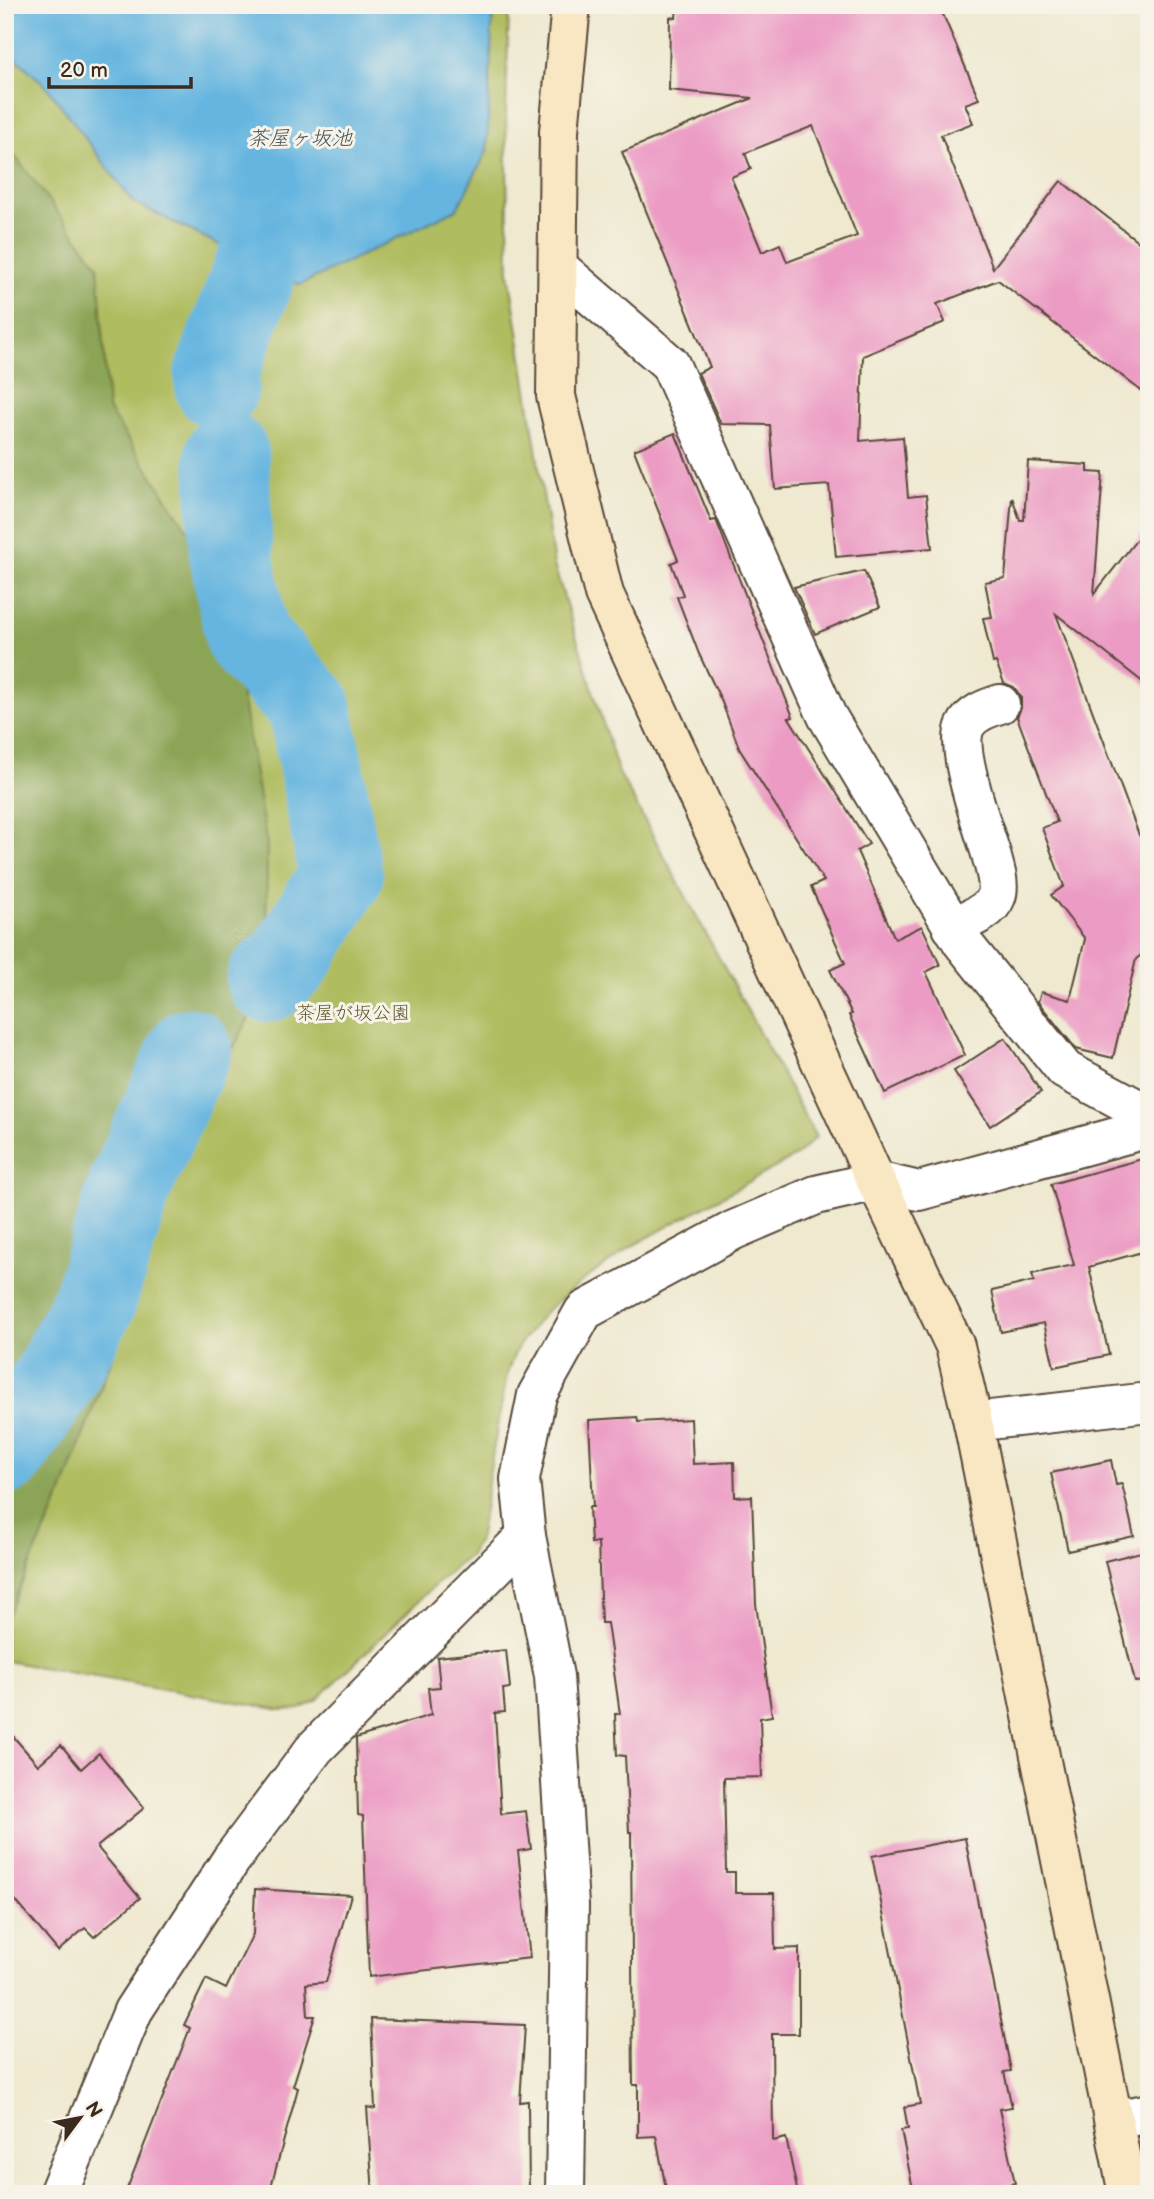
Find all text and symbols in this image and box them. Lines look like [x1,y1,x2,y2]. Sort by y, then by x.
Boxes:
scale bar [49,46,191,90]
text: 20 m [60,58,108,83]
water label: 茶屋ヶ坂池 [248,126,353,151]
park label: 茶屋が坂公園 [296,1002,410,1025]
north arrow [46,2084,116,2154]
text: N [80,2098,107,2122]

